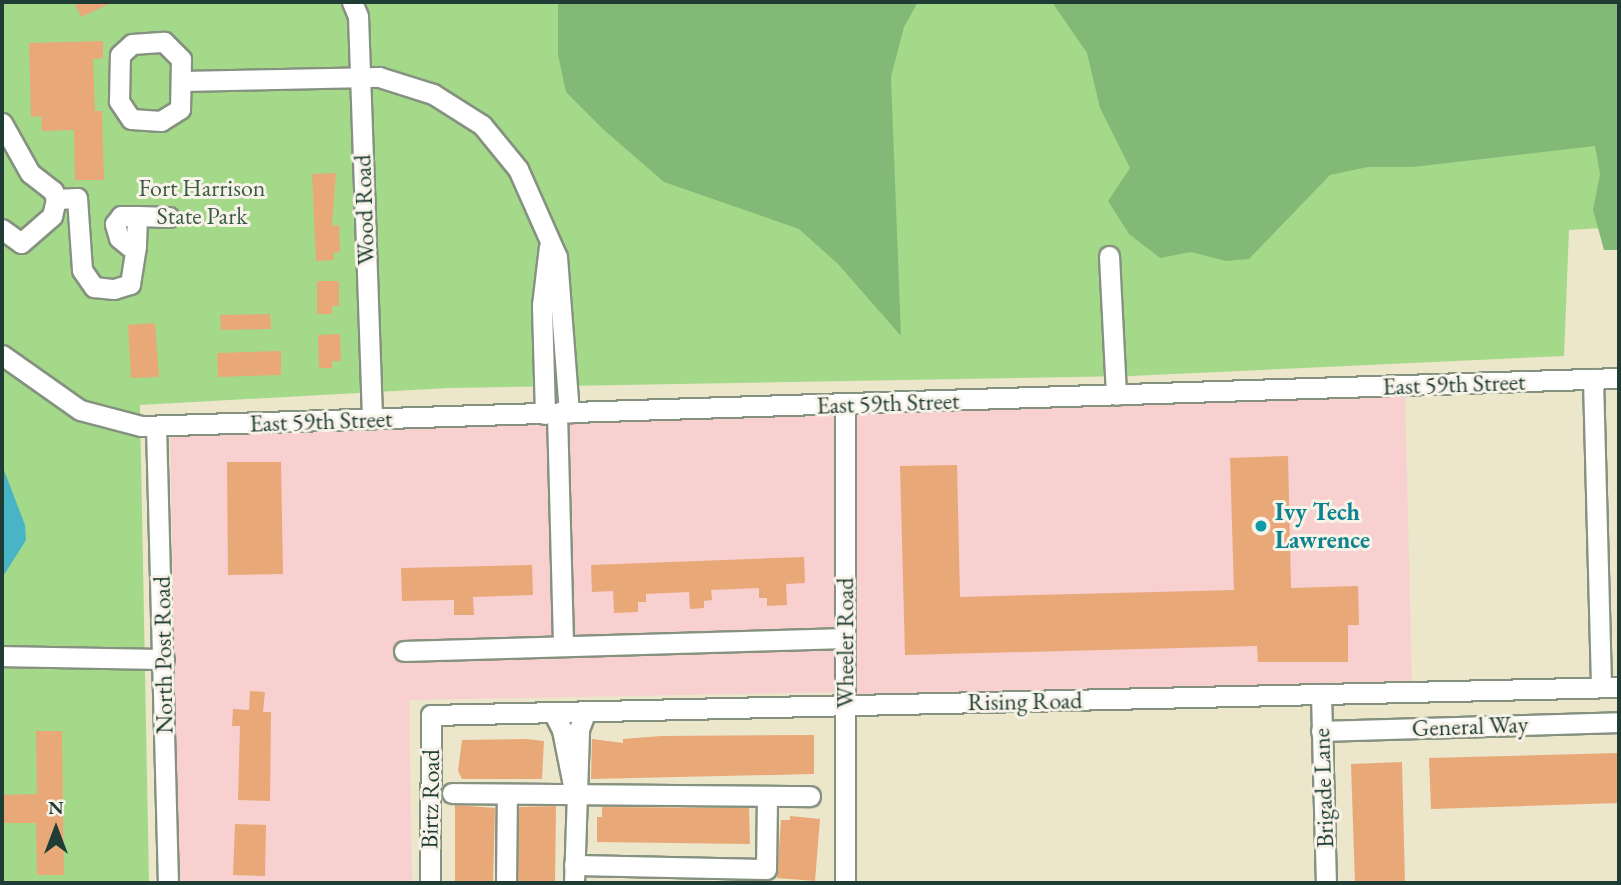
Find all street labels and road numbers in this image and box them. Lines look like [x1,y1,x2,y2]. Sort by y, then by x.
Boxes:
street label: Wood Road [348,154,380,266]
street label: East 59th Street [1382,367,1526,401]
street label: East 59th Street [816,386,960,420]
street label: East 59th Street [249,404,393,438]
street label: North Post Road [147,576,179,734]
street label: Wheeler Road [831,578,859,708]
street label: Rising Road [967,686,1083,716]
street label: General Way [1411,710,1529,742]
street label: Brigade Lane [1307,728,1339,848]
street label: Birtz Road [415,749,445,849]

